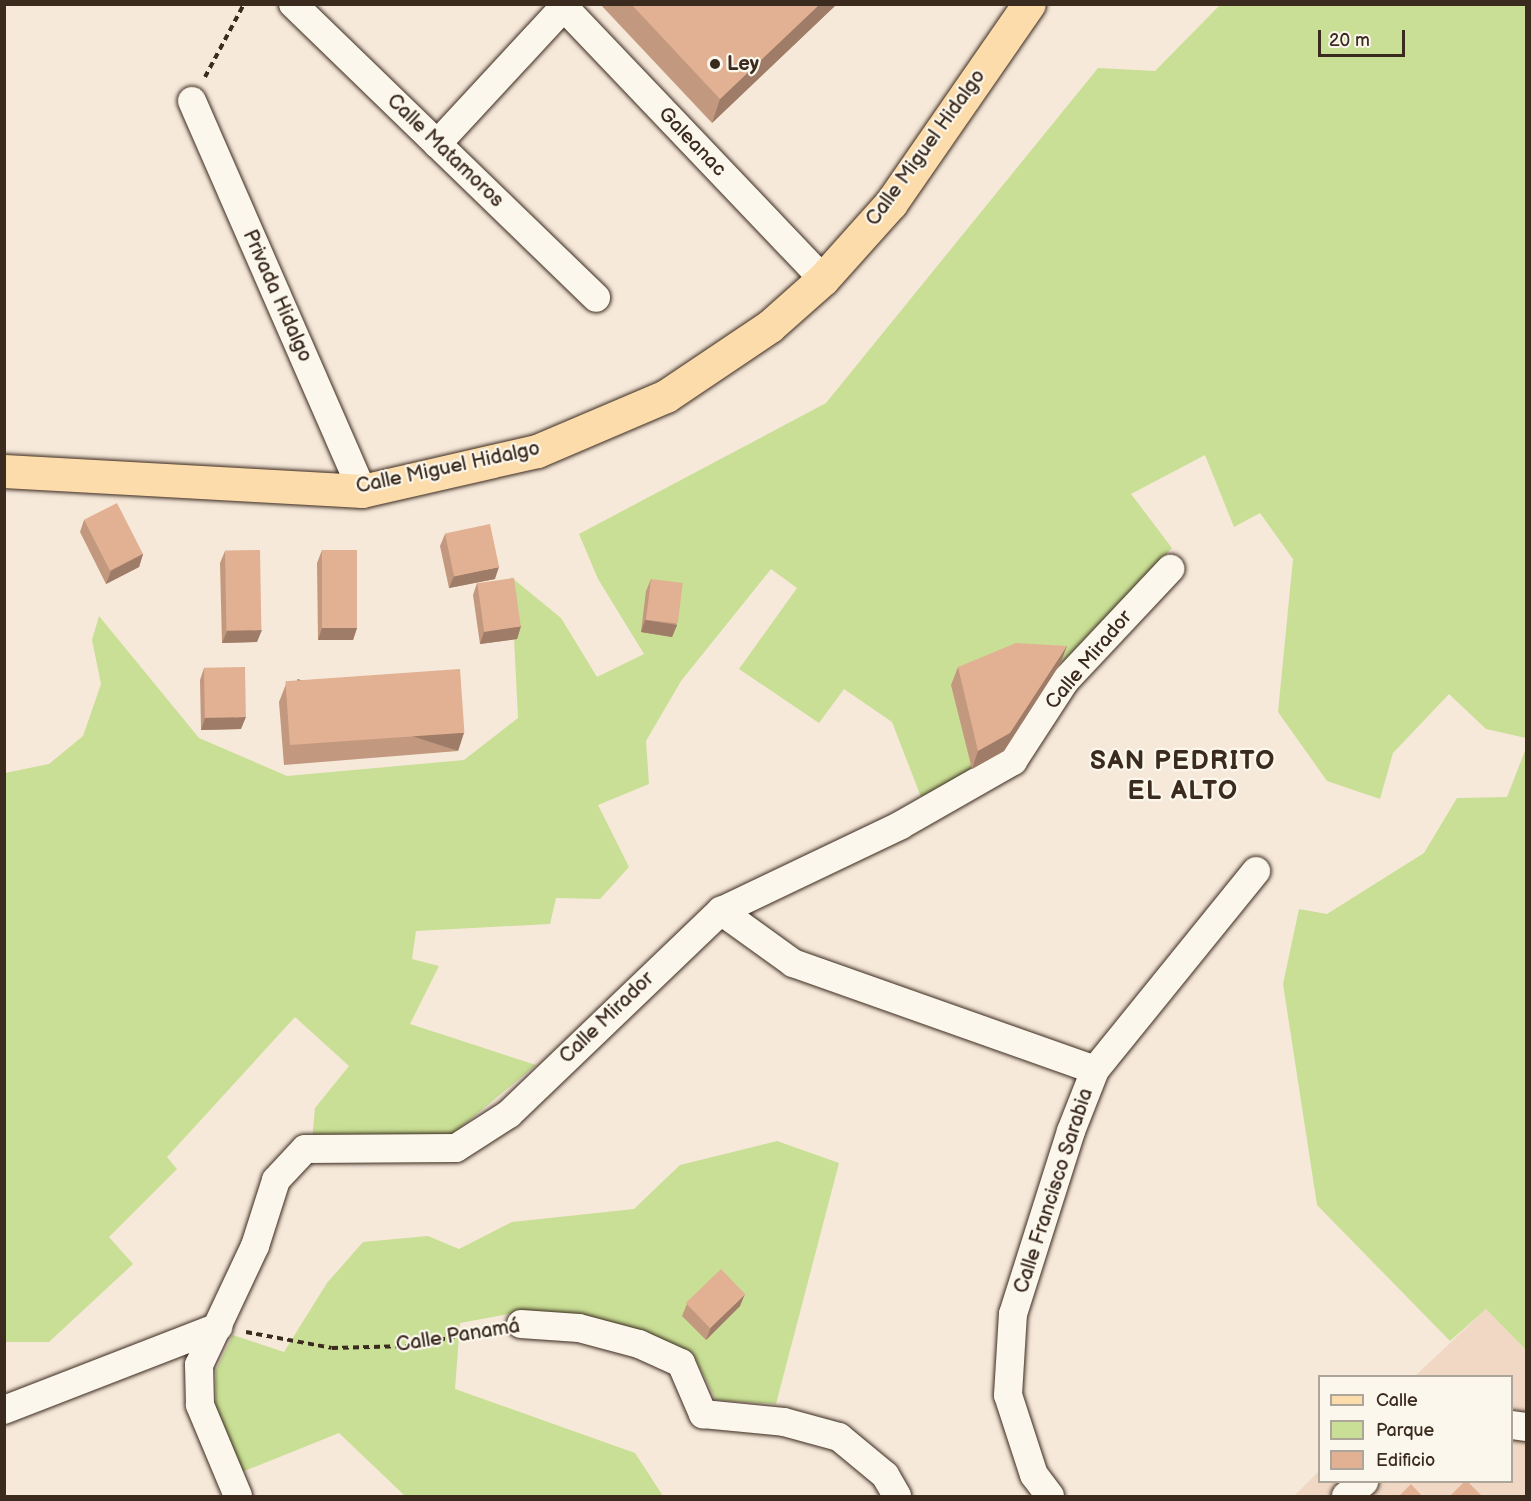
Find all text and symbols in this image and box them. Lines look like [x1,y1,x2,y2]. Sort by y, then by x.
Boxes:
scale bar [1321,18,1408,56]
text: 20 m [1329,30,1370,51]
place label: Ley [727,52,759,76]
marker: Ley [708,57,722,71]
street label: Calle Miguel Hidalgo [861,65,991,231]
street label: Calle Matamoros [382,89,508,213]
street label: Galeanac [653,102,731,182]
street label: Privada Hidalgo [237,226,317,366]
street label: Calle Miguel Hidalgo [354,437,542,499]
street label: Calle Mirador [1041,606,1137,714]
district label: SAN PEDRITO EL ALTO [1090,746,1276,808]
street label: Calle Mirador [555,967,659,1069]
street label: Calle Francisco Sarabia [1009,1085,1099,1297]
street label: Calle Panamá [394,1314,522,1358]
legend [1318,1375,1513,1483]
text: Calle [1376,1390,1418,1411]
text: Parque [1376,1420,1434,1441]
text: Edificio [1376,1450,1435,1471]

